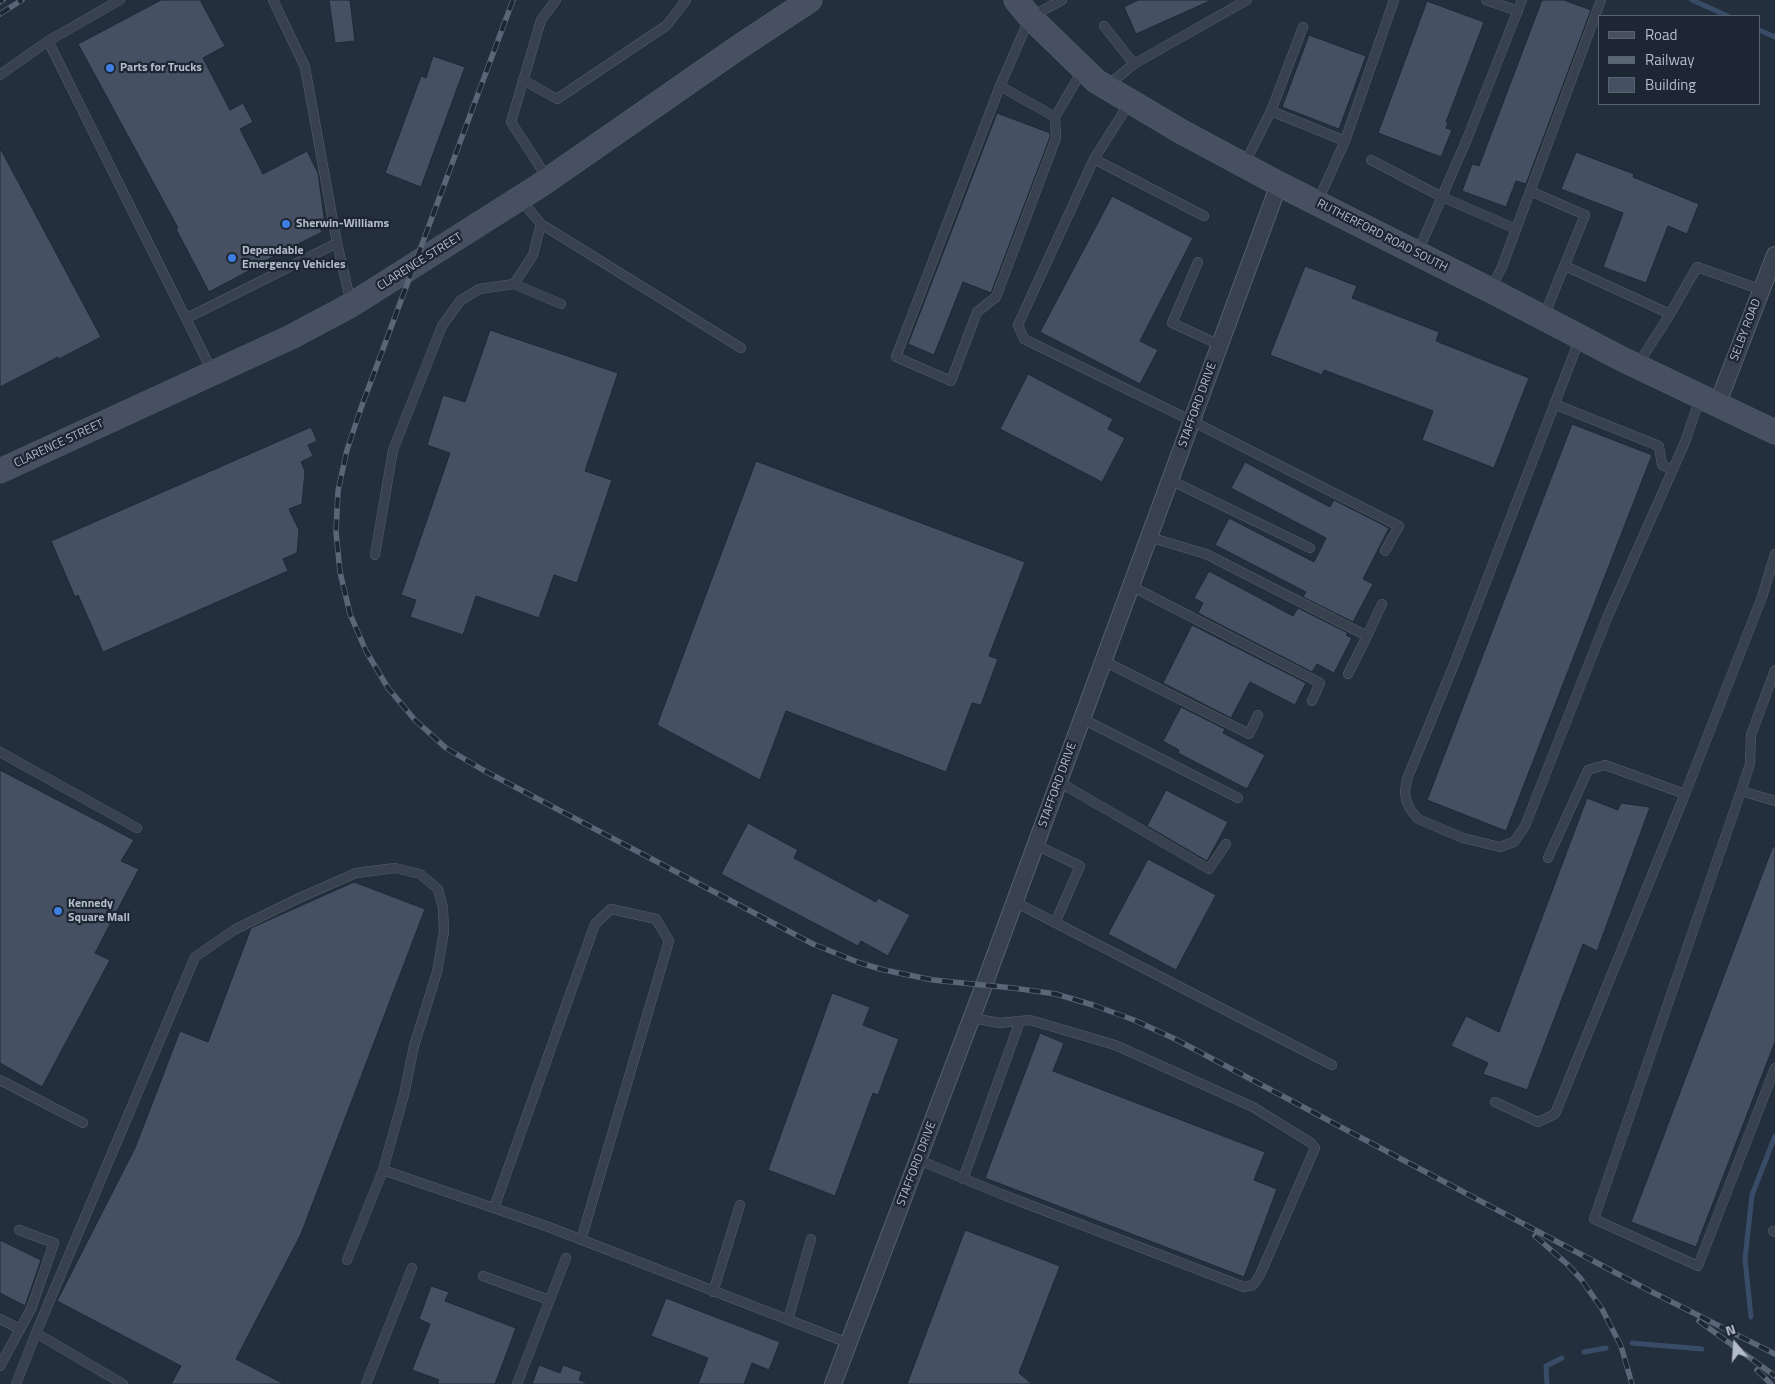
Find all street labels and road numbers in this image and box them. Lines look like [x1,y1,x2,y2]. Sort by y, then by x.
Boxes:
street label: RUTHERFORD ROAD SOUTH [1314,197,1450,275]
street label: CLARENCE STREET [375,230,465,294]
street label: SELBY ROAD [1728,297,1764,363]
street label: STAFFORD DRIVE [1176,361,1220,449]
street label: CLARENCE STREET [12,417,106,471]
street label: STAFFORD DRIVE [1036,741,1080,829]
street label: STAFFORD DRIVE [894,1120,940,1208]

